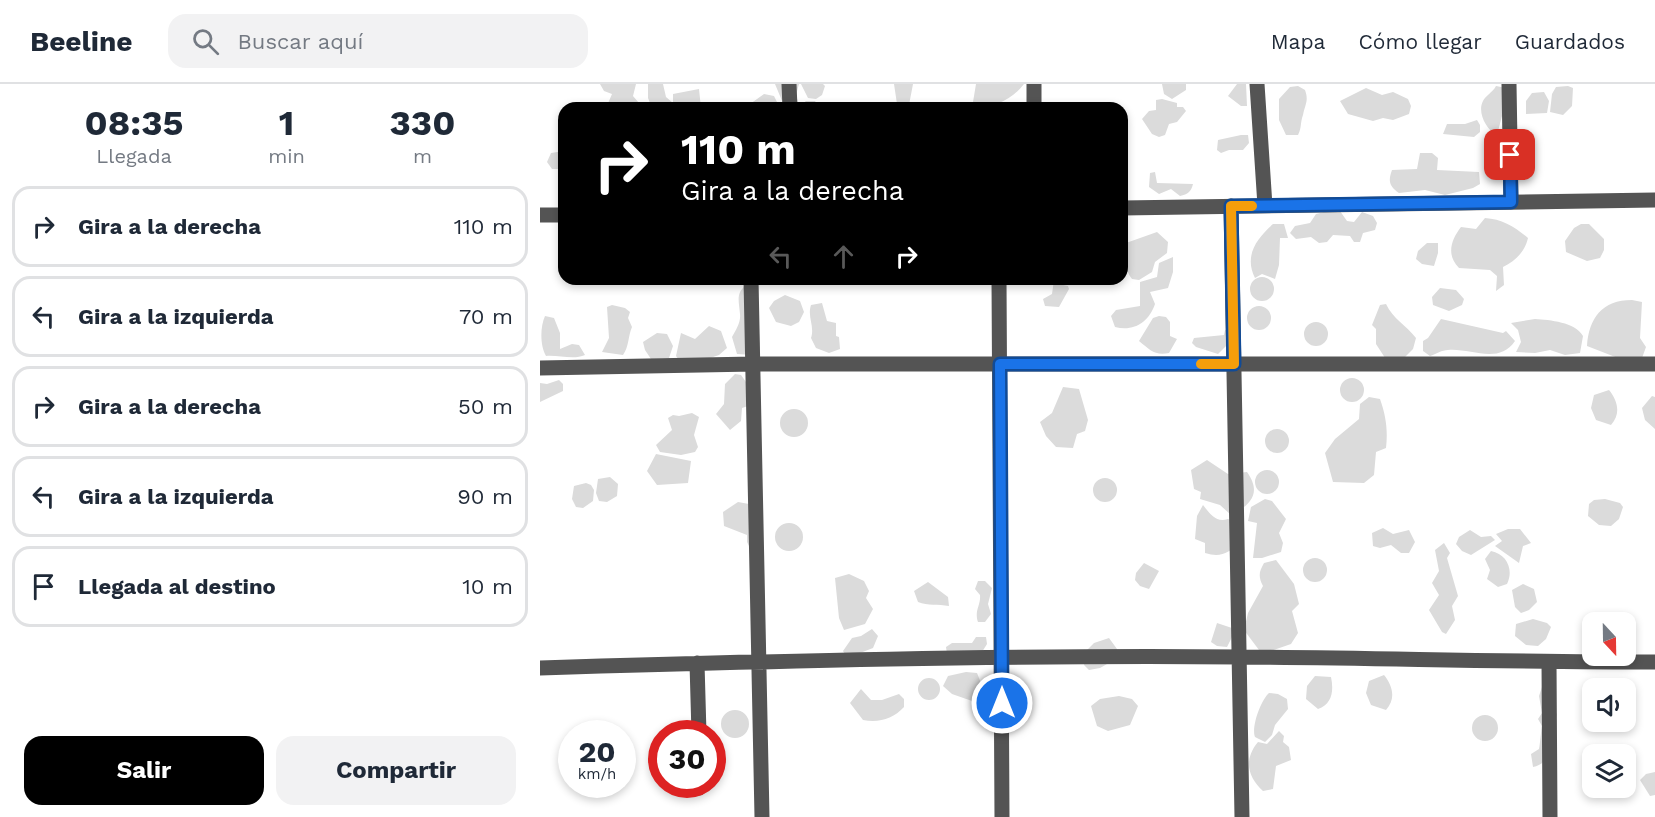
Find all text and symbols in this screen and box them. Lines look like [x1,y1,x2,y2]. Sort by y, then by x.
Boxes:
search box [168,14,588,68]
text: Beeline [30,25,132,58]
icon: search [189,25,222,58]
text: Buscar aquí [237,29,363,54]
text: Mapa [1271,29,1325,54]
text: Cómo llegar [1358,29,1482,54]
text: Guardados [1515,29,1625,54]
text: 08:35 [85,102,184,144]
text: 1 [279,102,294,144]
text: 330 [390,102,455,144]
text: 110 m [681,125,796,174]
icon: right [582,126,660,204]
pin [1484,129,1535,180]
icon: arrive [1493,138,1526,171]
text: Llegada [96,144,172,168]
text: min [268,144,305,168]
text: m [413,144,432,168]
text: Gira a la derecha [681,175,904,207]
icon: right [27,210,60,243]
text: Gira a la derecha [78,214,261,239]
text: 110 m [454,214,513,239]
icon: left [764,240,797,273]
icon: ahead [827,240,860,273]
icon: right [890,240,923,273]
icon: left [27,300,60,333]
text: Gira a la izquierda [78,304,274,329]
text: 70 m [459,304,513,329]
icon: right [27,390,60,423]
text: Gira a la derecha [78,394,261,419]
text: 50 m [458,394,513,419]
icon: left [27,480,60,513]
text: Gira a la izquierda [78,484,274,509]
text: 90 m [457,484,513,509]
icon: arrive [27,570,60,603]
text: Llegada al destino [78,574,276,599]
text: 10 m [462,574,513,599]
north arrow [1582,612,1636,666]
map controls [1582,612,1636,798]
position arrow [970,671,1034,735]
button: sound [1582,678,1636,732]
speed limit sign: 30 [648,720,726,798]
text: 20 [578,734,616,769]
button: Salir [24,736,264,805]
button: Compartir [276,736,516,805]
button: layers [1582,744,1636,798]
text: km/h [578,765,616,783]

